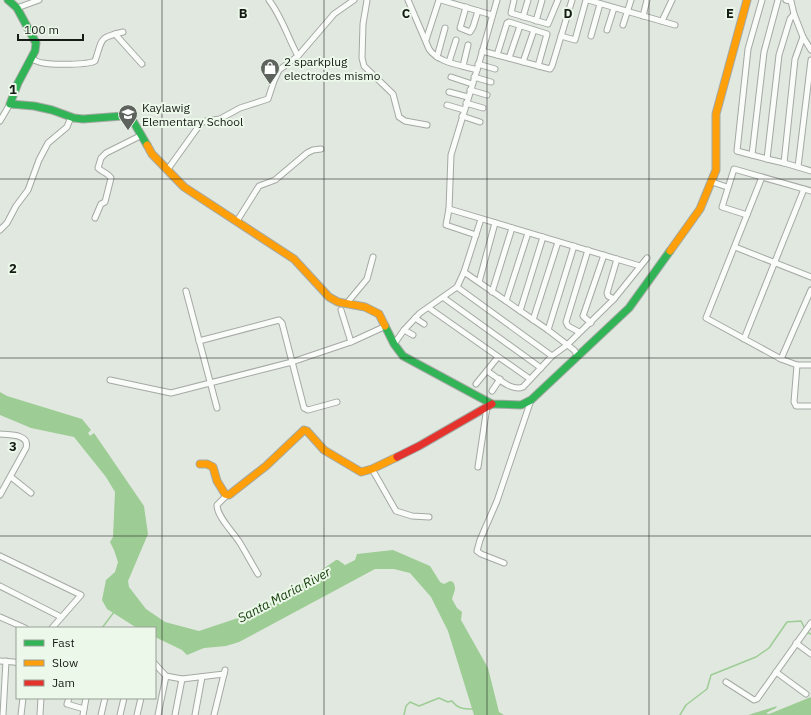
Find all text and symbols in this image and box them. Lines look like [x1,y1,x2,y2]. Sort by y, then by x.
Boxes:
text: B [239,5,248,22]
text: C [402,5,411,22]
text: D [563,5,573,22]
text: E [726,5,734,22]
scale bar [18,16,83,42]
text: 100 m [24,22,59,37]
place label: 2 sparkplug electrodes mismo [284,54,381,83]
shop icon: 2 sparkplug electrodes mismo [259,57,281,85]
text: 1 [9,81,17,98]
place label: Kaylawig Elementary School [142,100,243,129]
school or university icon: Kaylawig Elementary School [117,103,139,131]
text: 2 [9,260,17,277]
text: 3 [9,438,17,455]
water label: Santa Maria River [235,563,335,627]
legend [16,627,156,699]
text: Fast [52,635,75,650]
text: Slow [52,655,78,670]
text: Jam [52,675,75,690]

